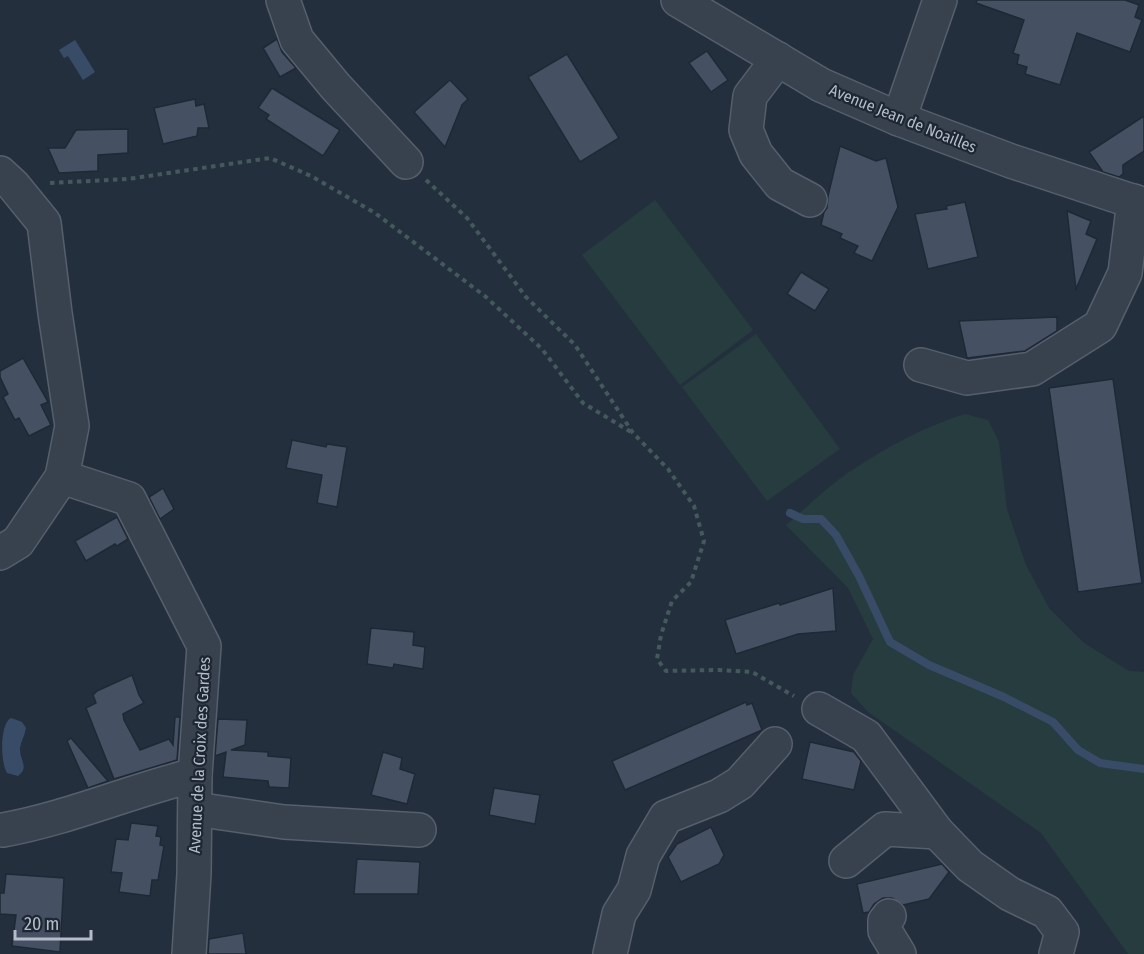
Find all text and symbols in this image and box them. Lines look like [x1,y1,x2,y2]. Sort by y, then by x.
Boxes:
street label: Avenue Jean de Noailles [826,80,979,157]
street label: Avenue de la Croix des Gardes [185,656,214,854]
scale bar [15,903,92,941]
text: 20 m [24,913,59,935]

